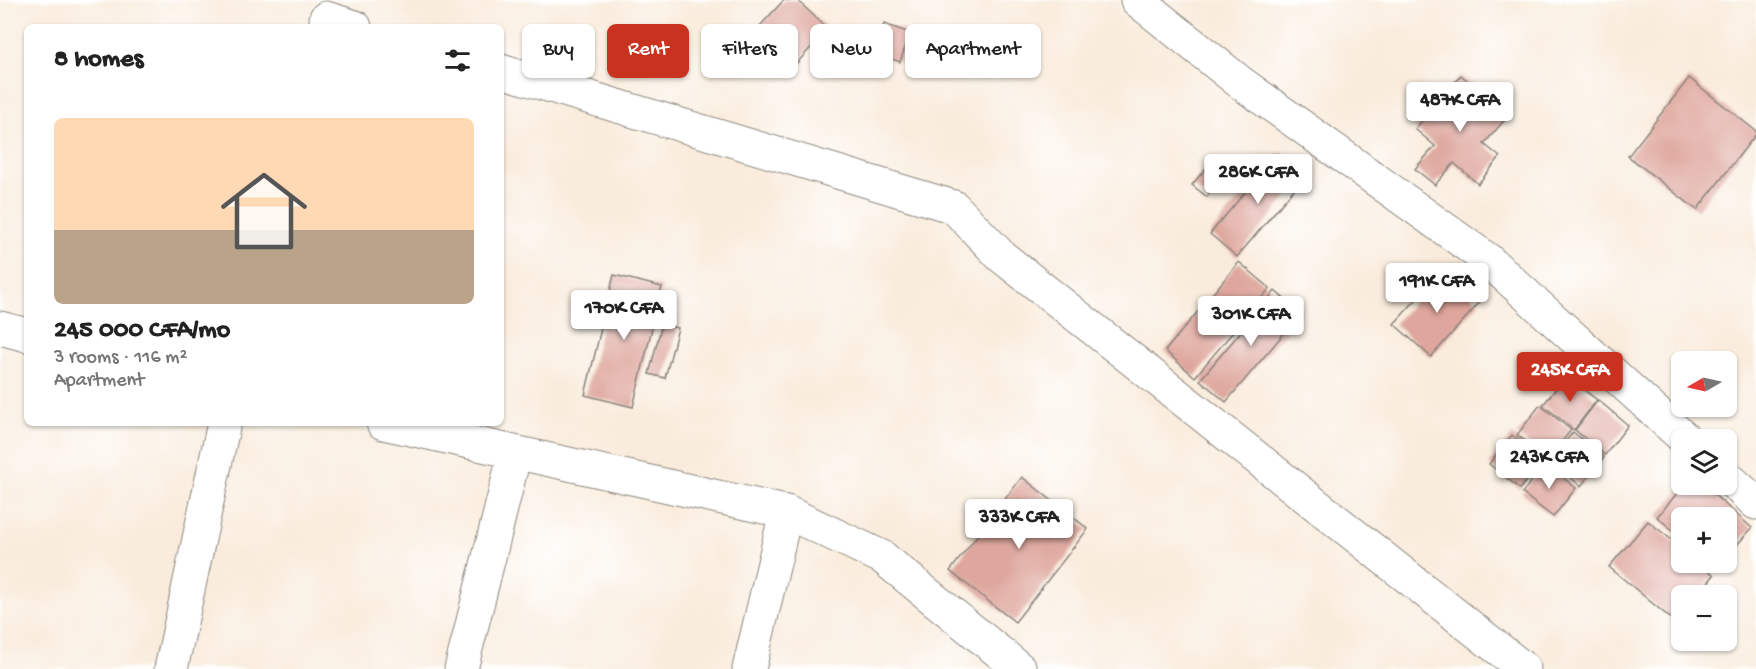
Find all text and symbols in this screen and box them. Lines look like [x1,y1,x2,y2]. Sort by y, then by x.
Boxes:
chip: Buy [522,24,595,78]
chip: Rent [607,24,689,78]
chip: Filters [701,24,798,78]
chip: New [810,24,893,78]
chip: Apartment [905,24,1041,78]
icon: filters [441,44,474,77]
text: 8 homes [54,45,143,76]
pin: 487K CFA [1398,82,1522,133]
text: 487K CFA [1420,90,1500,113]
pin: 286K CFA [1196,154,1320,205]
icon: home [210,157,318,265]
text: 286K CFA [1218,162,1298,185]
pin: 191K CFA [1375,263,1499,314]
text: 191K CFA [1400,271,1474,294]
pin: 170K CFA [562,290,686,341]
pin: 301K CFA [1189,296,1313,347]
text: 170K CFA [585,298,663,321]
text: 301K CFA [1212,304,1290,327]
text: 245 000 CFA/mo [54,316,230,347]
text: 3 rooms · 116 m² [54,347,187,370]
north arrow [1671,351,1737,417]
map controls [1671,351,1737,651]
pin: 245K CFA [1508,352,1632,403]
text: 245K CFA [1531,360,1609,383]
text: Apartment [54,370,144,393]
button: layers [1671,429,1737,495]
pin: 243K CFA [1487,439,1611,490]
text: 243K CFA [1510,447,1588,470]
pin: 333K CFA [957,499,1081,550]
text: 333K CFA [979,507,1059,530]
button: + [1671,507,1737,573]
button: − [1671,585,1737,651]

